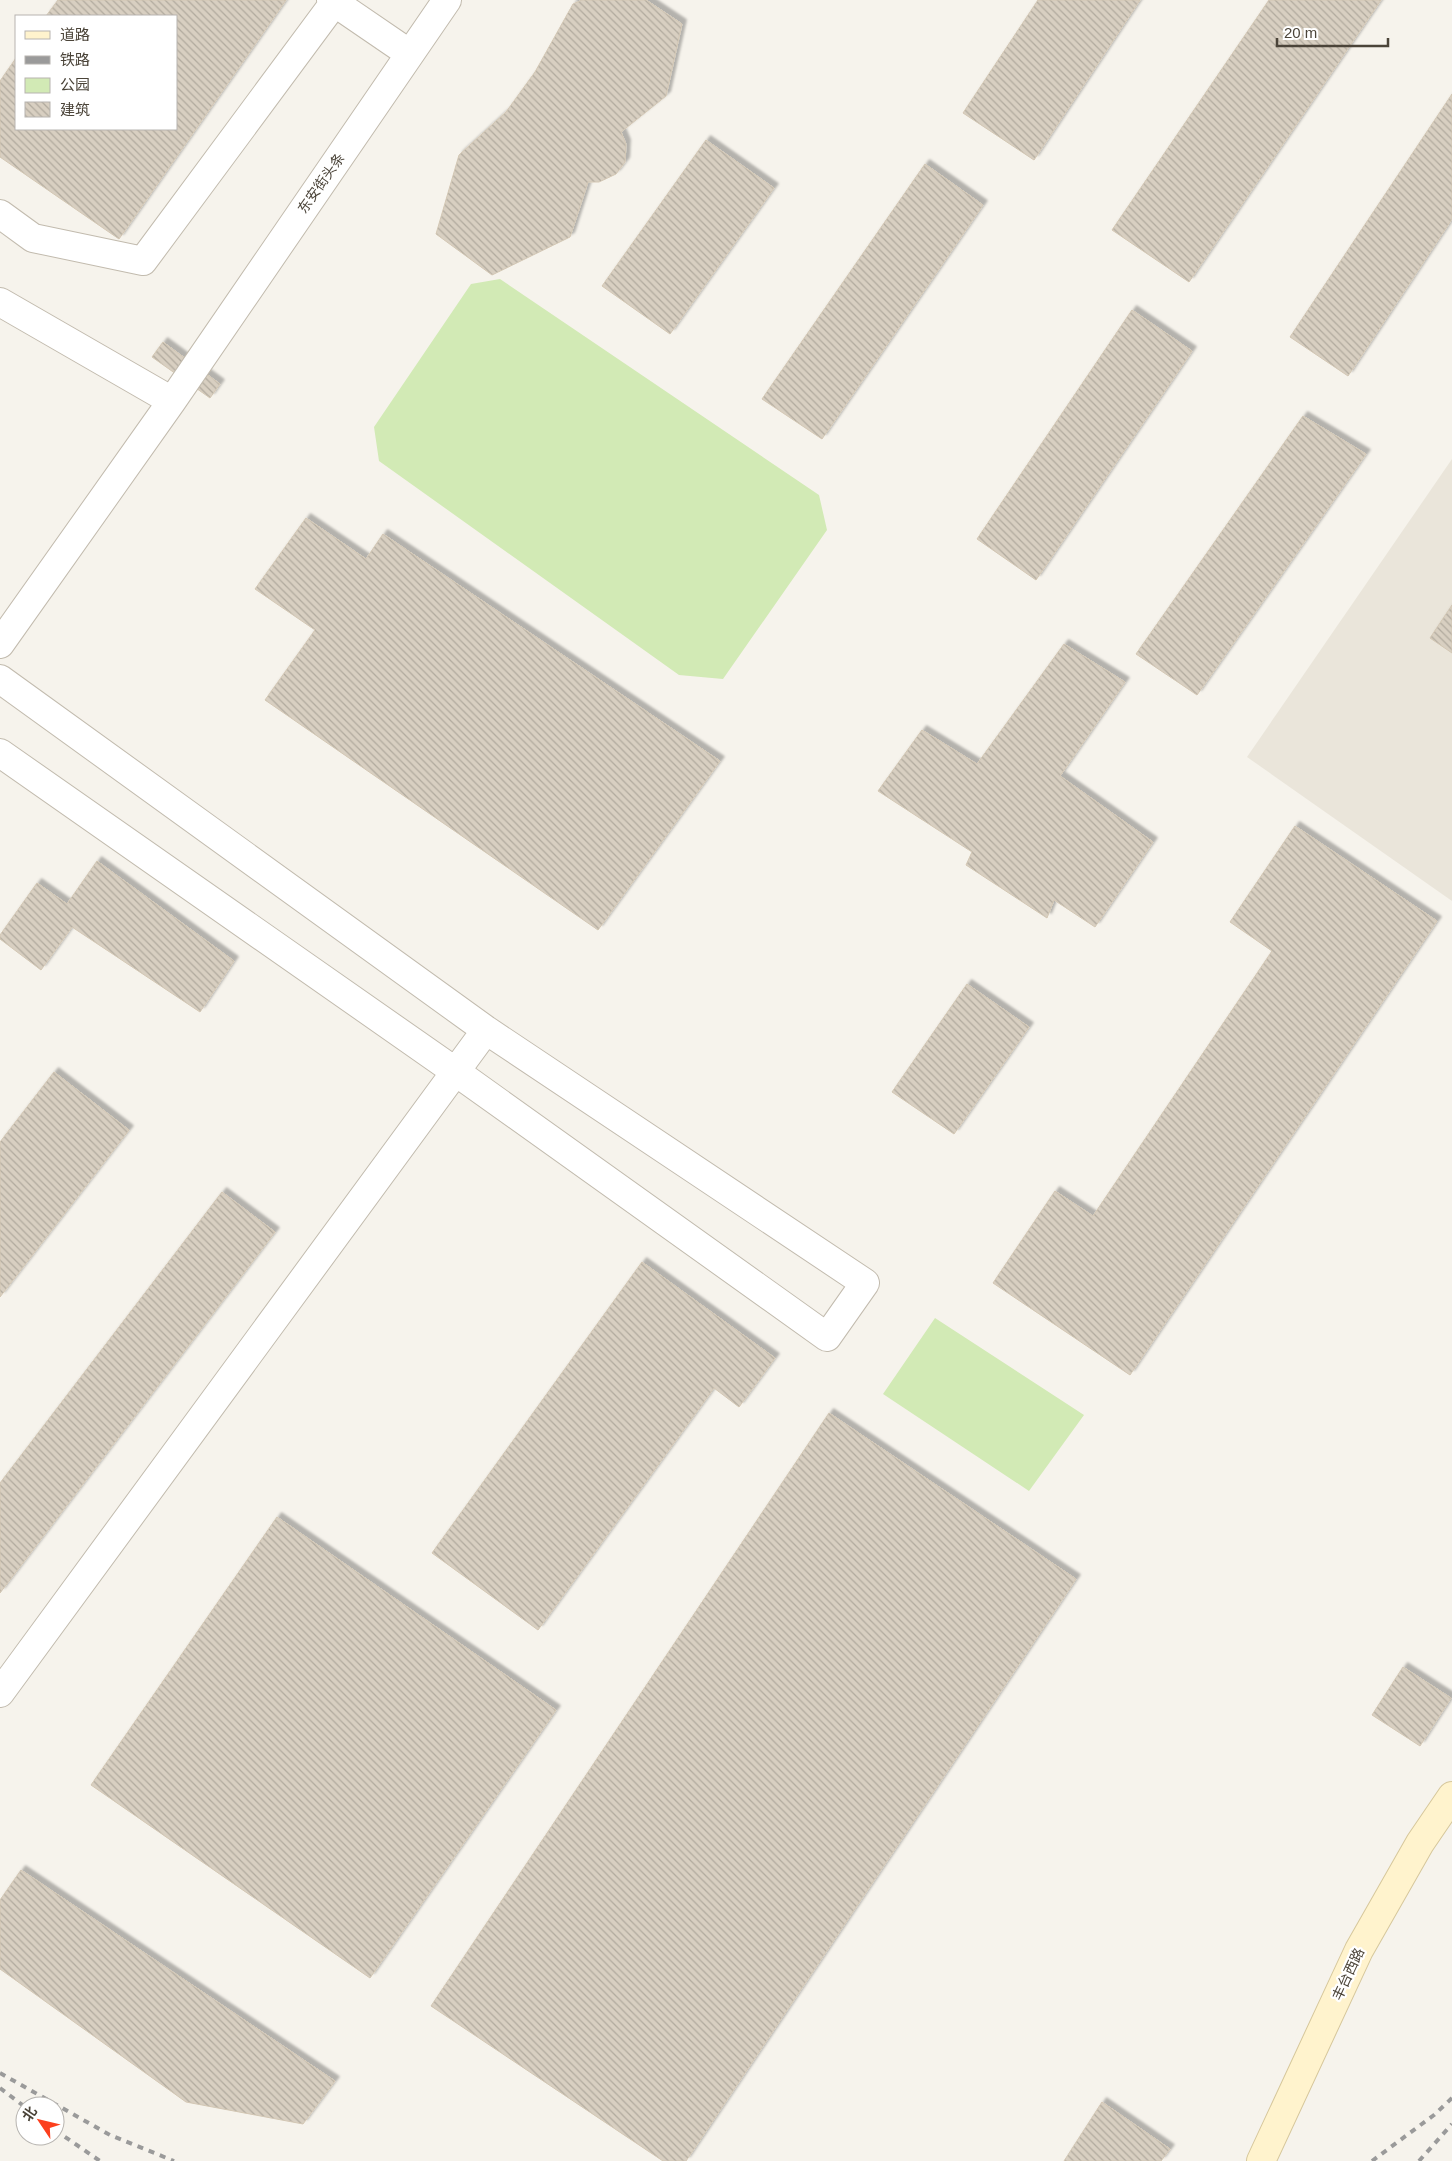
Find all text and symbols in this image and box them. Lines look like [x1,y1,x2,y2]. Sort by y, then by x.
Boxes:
legend [15,15,178,130]
scale bar [1277,15,1388,47]
text: 20 m [1284,24,1317,41]
text: 道路 [60,26,90,43]
text: 铁路 [60,51,90,68]
text: 公园 [60,76,90,93]
text: 建筑 [60,101,90,118]
street label: 东安街头条 [294,150,348,216]
street label: 丰台西路 [1329,1945,1367,2003]
north arrow [15,2096,65,2146]
text: 北 [19,2103,40,2124]

